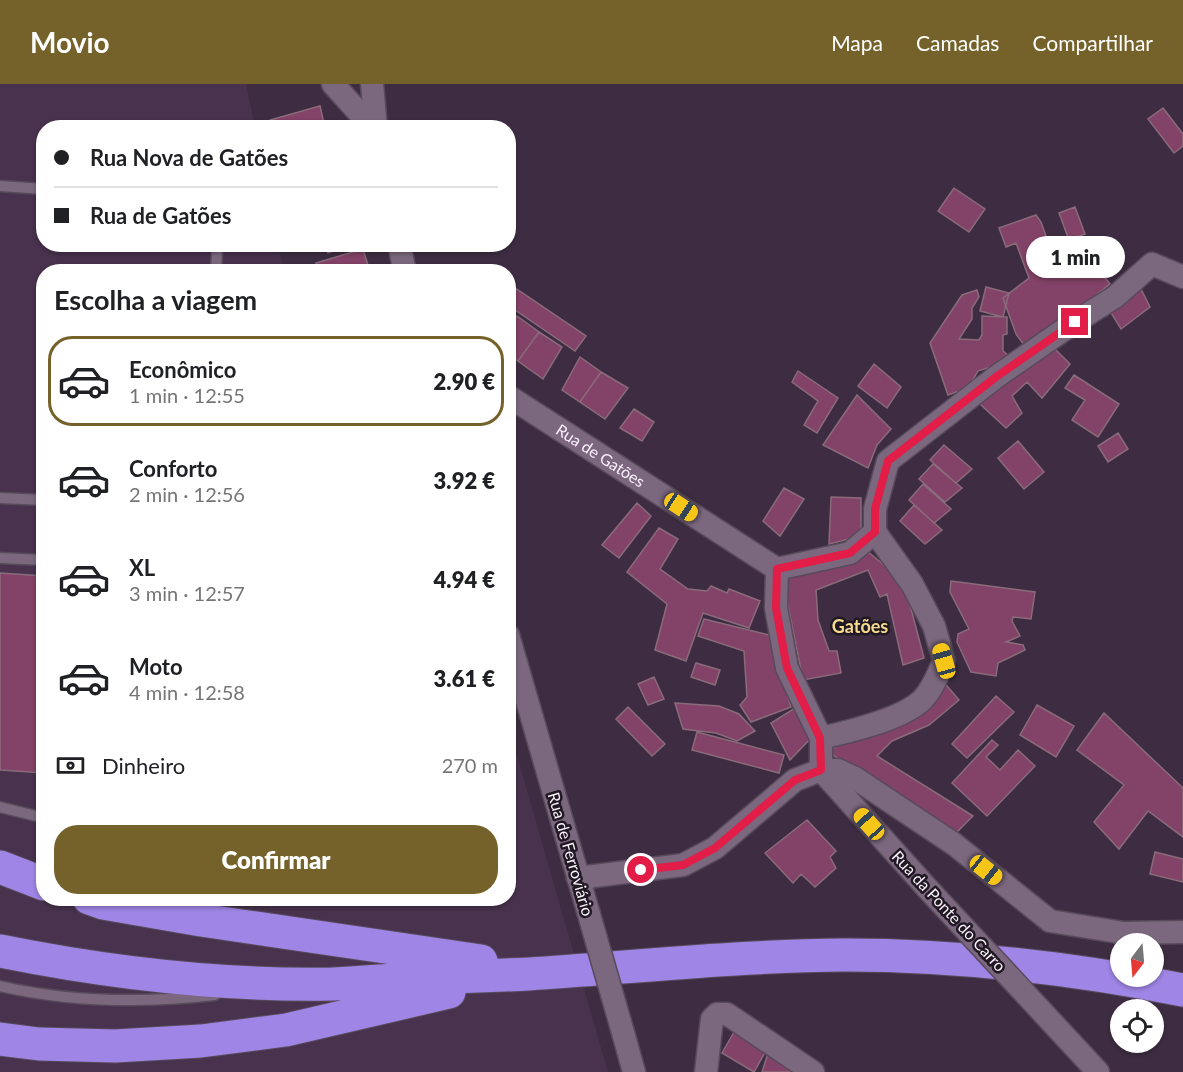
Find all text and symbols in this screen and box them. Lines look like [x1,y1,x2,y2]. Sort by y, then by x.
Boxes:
text: Movio [30,25,110,59]
text: Mapa [831,30,883,55]
text: Camadas [916,30,999,55]
text: Compartilhar [1032,30,1153,55]
text: Rua Nova de Gatões [90,144,288,171]
text: Rua de Gatões [90,202,231,229]
callout: 1 min [1026,235,1124,277]
text: 1 min [1051,245,1100,269]
text: Escolha a viagem [54,283,257,316]
route end [1061,308,1088,335]
icon: car [57,354,111,408]
text: Econômico [129,356,236,383]
text: 2.90 € [434,368,495,395]
text: 1 min · 12:55 [129,383,245,407]
street label: Rua de Gatões [553,420,649,491]
icon: car [57,453,111,507]
text: Conforto [129,455,217,482]
text: 3.92 € [434,467,495,494]
text: 2 min · 12:56 [129,482,245,506]
car [661,490,701,524]
icon: car [57,552,111,606]
text: XL [129,554,155,581]
text: 4.94 € [434,566,495,593]
text: 3 min · 12:57 [129,581,245,605]
district label: Gatões [832,615,888,637]
car [930,641,958,681]
icon: car [57,651,111,705]
text: Moto [129,653,183,680]
text: 3.61 € [434,665,495,692]
text: 4 min · 12:58 [129,680,245,704]
icon: cash [54,749,87,782]
text: Dinheiro [102,752,185,779]
text: 270 m [442,753,498,777]
street label: Rua de Ferroviário [545,790,598,918]
car [850,805,888,843]
button: Confirmar [54,825,498,894]
street label: Rua da Ponte do Carro [888,846,1010,975]
car [966,852,1006,888]
route start [627,856,654,883]
north arrow [1110,933,1164,987]
map controls [1110,933,1164,1053]
button: locate [1110,999,1164,1053]

